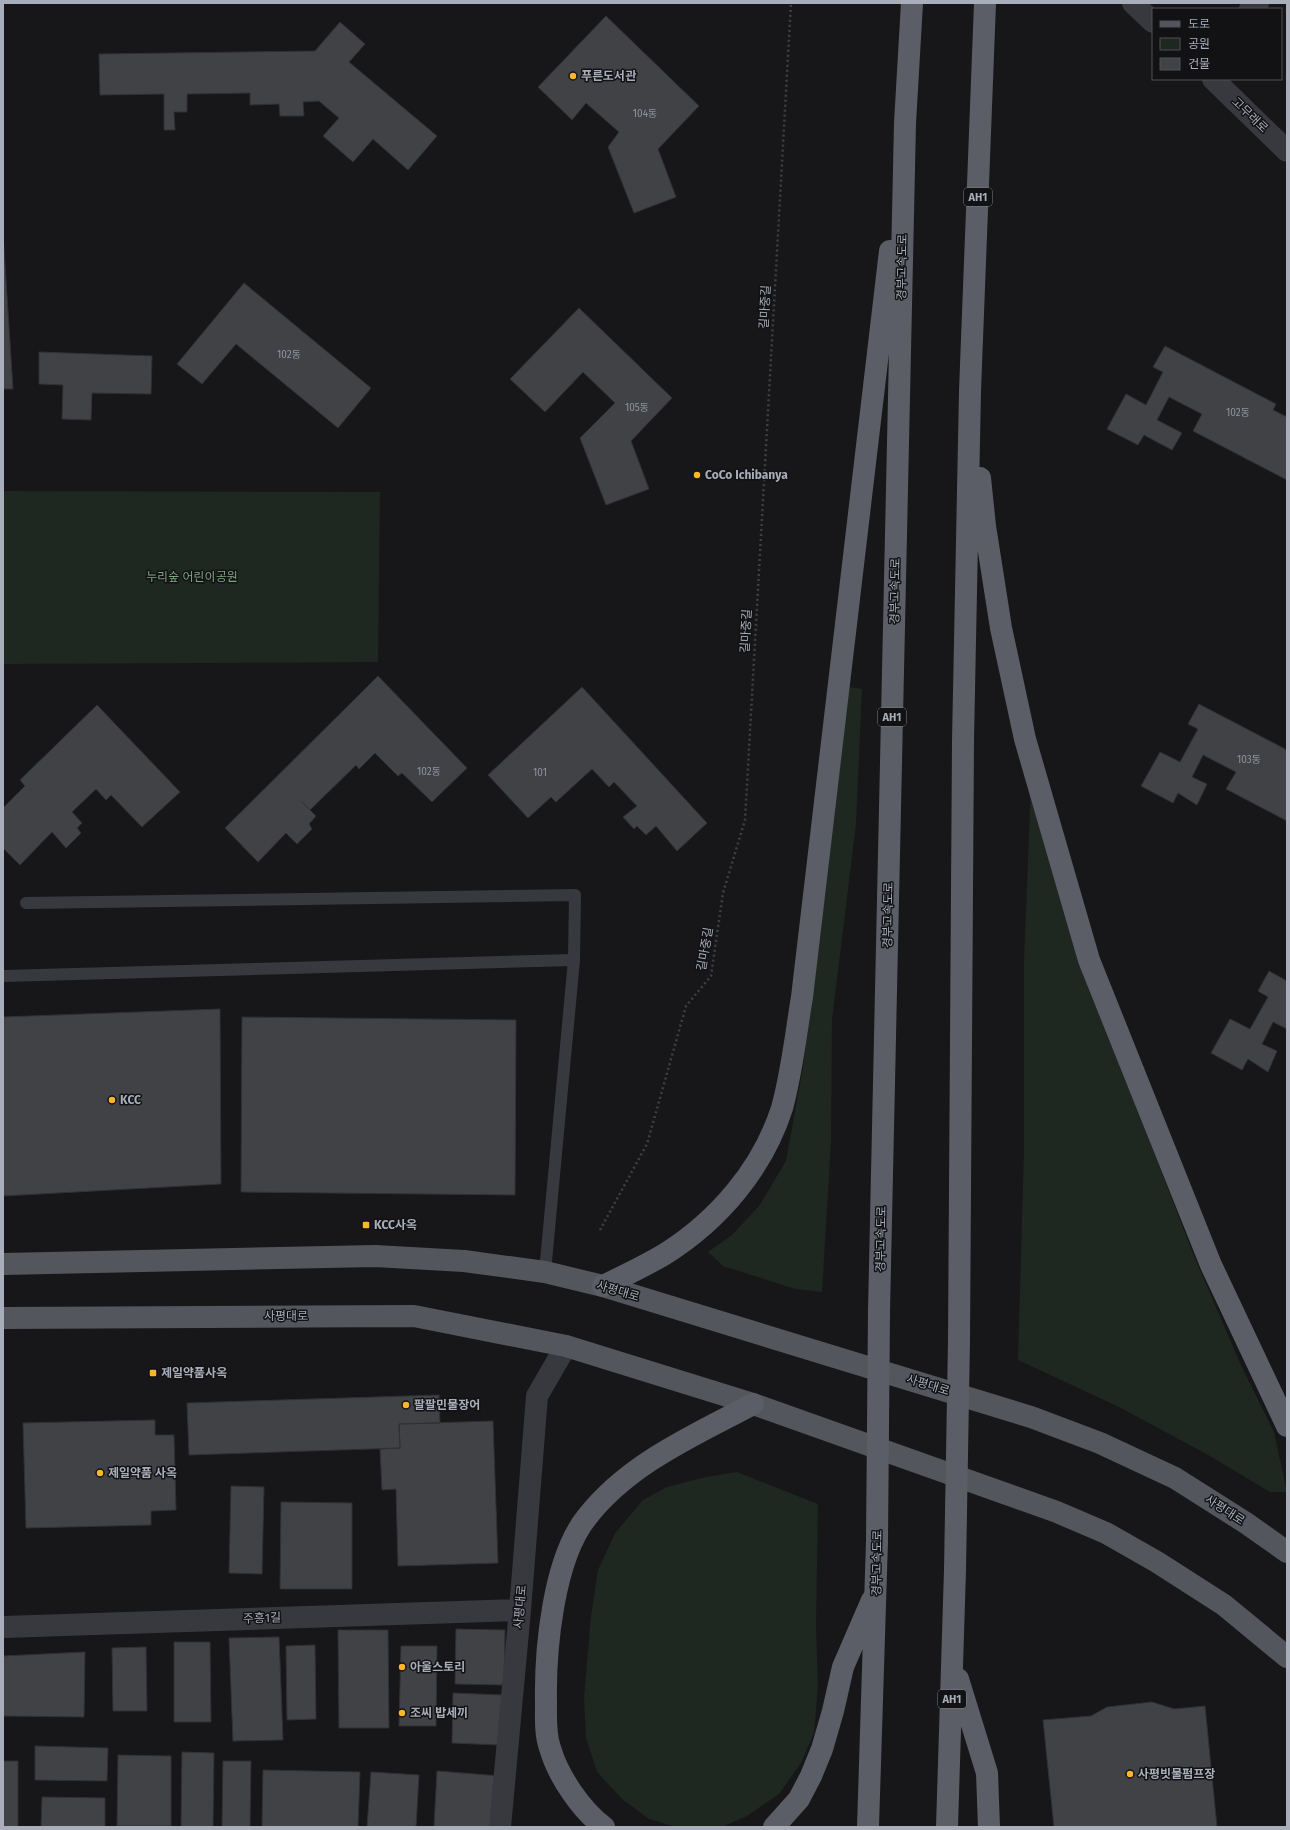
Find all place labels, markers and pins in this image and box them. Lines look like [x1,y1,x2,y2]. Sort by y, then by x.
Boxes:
place label: 푸른도서관 [581,69,636,83]
marker: 푸른도서관 [568,71,578,81]
place label: CoCo Ichibanya [705,468,788,482]
marker: CoCo Ichibanya [692,470,702,480]
place label: KCC [120,1093,141,1107]
marker: KCC [107,1095,117,1105]
place label: KCC사옥 [374,1218,417,1232]
marker: KCC사옥 [361,1220,371,1230]
place label: 제일약품사옥 [161,1366,227,1380]
marker: 제일약품사옥 [148,1368,158,1378]
place label: 팔팔민물장어 [414,1398,480,1412]
marker: 팔팔민물장어 [401,1400,411,1410]
place label: 제일약품 사옥 [108,1466,177,1480]
marker: 제일약품 사옥 [95,1468,105,1478]
place label: 아울스토리 [410,1660,465,1674]
marker: 아울스토리 [397,1662,407,1672]
place label: 조씨 밥세끼 [410,1706,468,1720]
marker: 조씨 밥세끼 [397,1708,407,1718]
place label: 사평빗물펌프장 [1138,1767,1215,1781]
marker: 사평빗물펌프장 [1125,1769,1135,1779]

